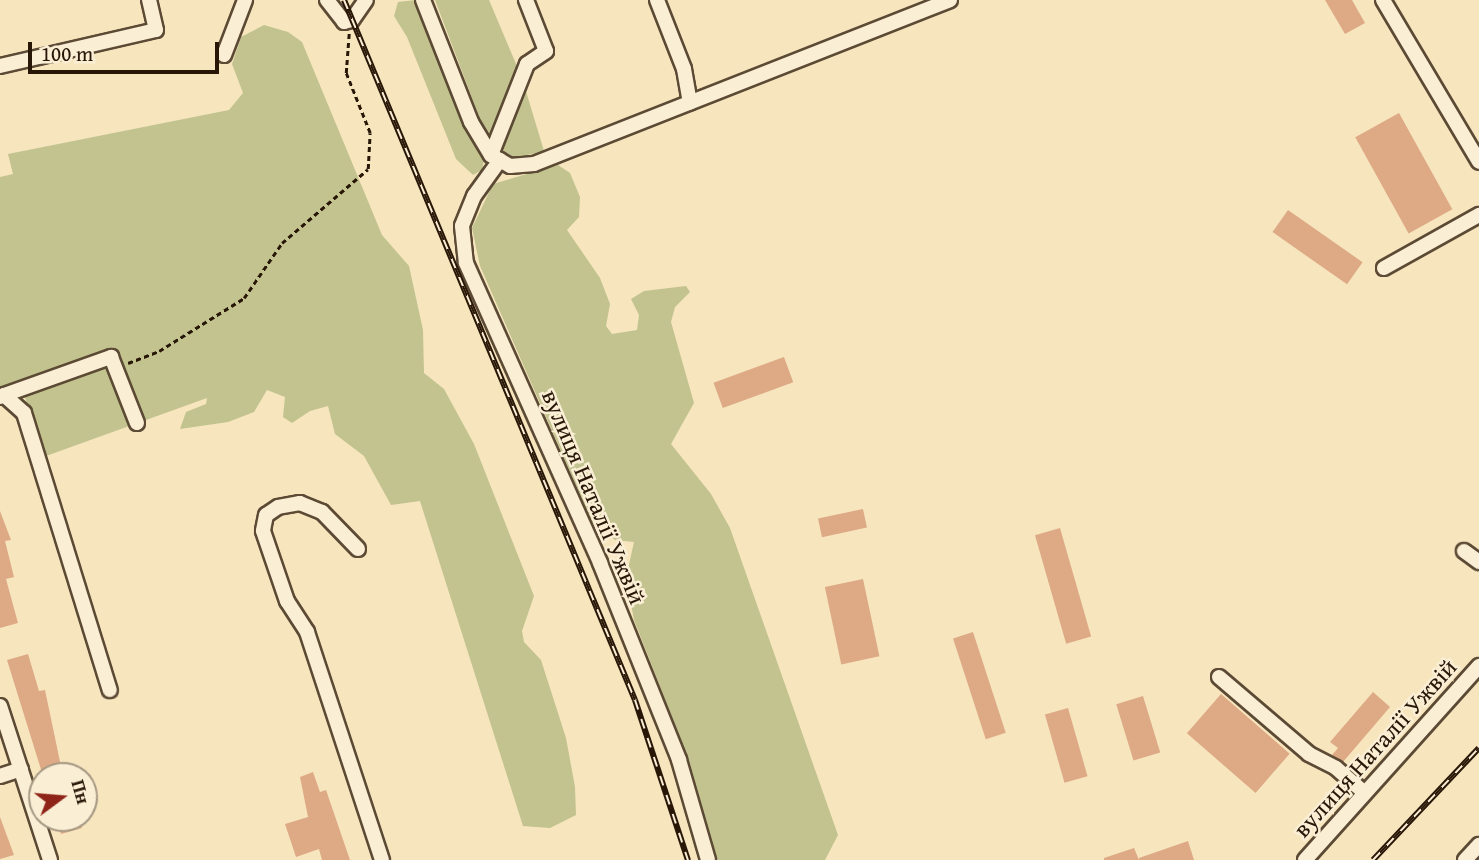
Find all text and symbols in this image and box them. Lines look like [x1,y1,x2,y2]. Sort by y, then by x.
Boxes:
scale bar [32,28,222,72]
text: 100 m [41,38,93,69]
street label: вулиця Наталії Ужвій [536,385,652,609]
street label: вулиця Наталії Ужвій [1287,653,1463,843]
north arrow [28,762,98,832]
text: Пн [64,776,98,807]

